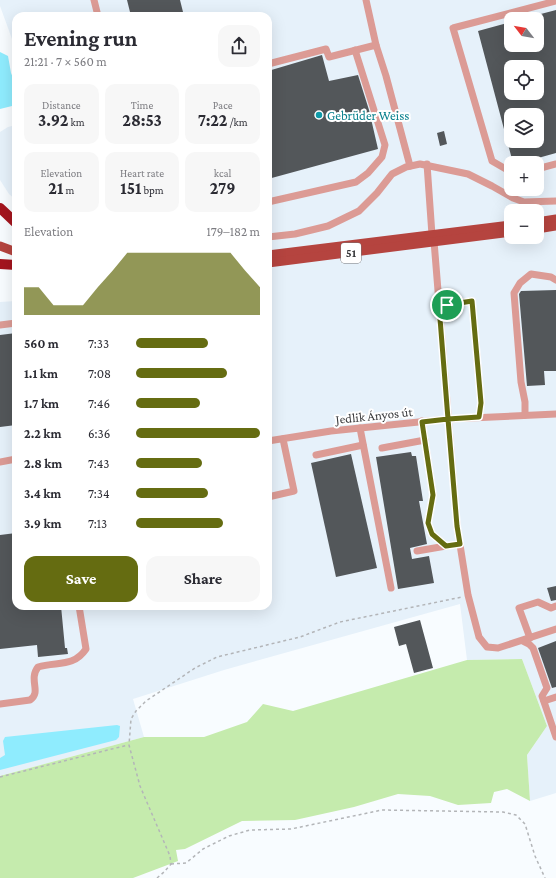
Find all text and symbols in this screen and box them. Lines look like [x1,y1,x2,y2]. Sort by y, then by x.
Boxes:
north arrow [504,12,544,52]
map controls [504,12,544,244]
button: share [218,25,260,67]
text: Evening run [24,26,137,51]
text: 21:21 · 7 × 560 m [24,54,107,69]
button: locate [504,60,544,100]
text: Distance [42,99,81,111]
text: Time [131,99,153,111]
text: Pace [213,99,233,111]
place label: Gebrüder Weiss [327,108,409,123]
button: layers [504,108,544,148]
marker: Gebrüder Weiss [314,110,324,120]
text: 3.92 [38,111,69,130]
text: 28:53 [122,111,162,130]
text: 7:22 [198,111,227,130]
text: km [69,116,85,128]
text: /km [227,116,248,128]
button: + [504,156,544,196]
text: Elevation [41,167,82,179]
text: Heart rate [120,167,164,179]
text: kcal [214,167,232,179]
text: 21 [48,179,63,198]
text: 151 [120,179,141,198]
text: 279 [210,179,236,198]
text: m [63,184,74,196]
text: bpm [141,184,164,196]
button: − [504,204,544,244]
text: Elevation [24,224,73,239]
text: 179–182 m [206,224,260,239]
road number: 51 [341,243,361,263]
pin [430,288,464,322]
icon: arrive [436,294,458,316]
text: 560 m [24,336,59,351]
text: 7:33 [88,336,109,351]
text: 1.1 km [24,366,58,381]
text: 7:08 [88,366,111,381]
text: 1.7 km [24,396,59,411]
text: 7:46 [88,396,110,411]
street label: Jedlik Ányos út [334,404,414,427]
text: 2.2 km [24,426,61,441]
text: 6:36 [88,426,110,441]
text: 2.8 km [24,456,62,471]
text: 7:43 [88,456,109,471]
text: 3.4 km [24,486,61,501]
text: 7:34 [88,486,110,501]
text: 3.9 km [24,516,61,531]
text: 7:13 [88,516,107,531]
button: Save [24,556,138,602]
button: Share [146,556,260,602]

